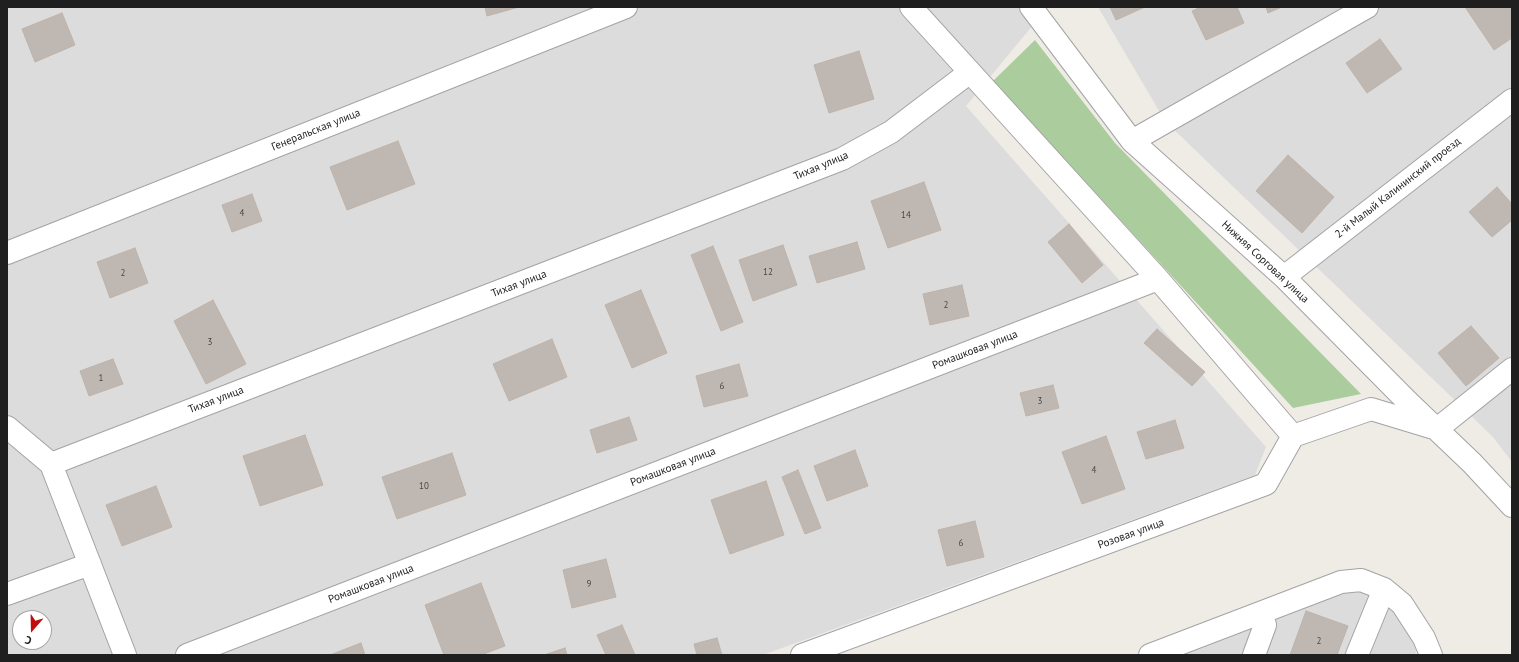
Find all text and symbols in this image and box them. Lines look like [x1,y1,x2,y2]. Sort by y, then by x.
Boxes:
street label: Генеральская улица [270,106,362,154]
street label: 2-й Малый Калининский проезд [1333,135,1463,241]
street label: Тихая улица [792,149,850,183]
house number: 4 [240,208,244,218]
house number: 14 [901,210,911,220]
street label: Нижняя Сорговая улица [1219,218,1311,306]
street label: Тихая улица [489,267,549,301]
house number: 12 [763,267,773,277]
house number: 2 [121,268,125,278]
house number: 2 [944,300,948,310]
street label: Ромашковая улица [930,328,1020,372]
house number: 3 [208,337,212,347]
house number: 1 [99,373,103,383]
house number: 6 [720,381,724,391]
street label: Тихая улица [186,383,246,417]
house number: 3 [1038,396,1042,406]
street label: Ромашковая улица [628,445,718,489]
house number: 4 [1092,465,1096,475]
house number: 10 [419,481,429,491]
street label: Розовая улица [1096,516,1166,552]
house number: 6 [959,538,963,548]
street label: Ромашковая улица [326,562,416,606]
house number: 9 [587,579,591,589]
north arrow [12,610,52,650]
text: С [23,633,34,648]
house number: 2 [1317,636,1321,646]

